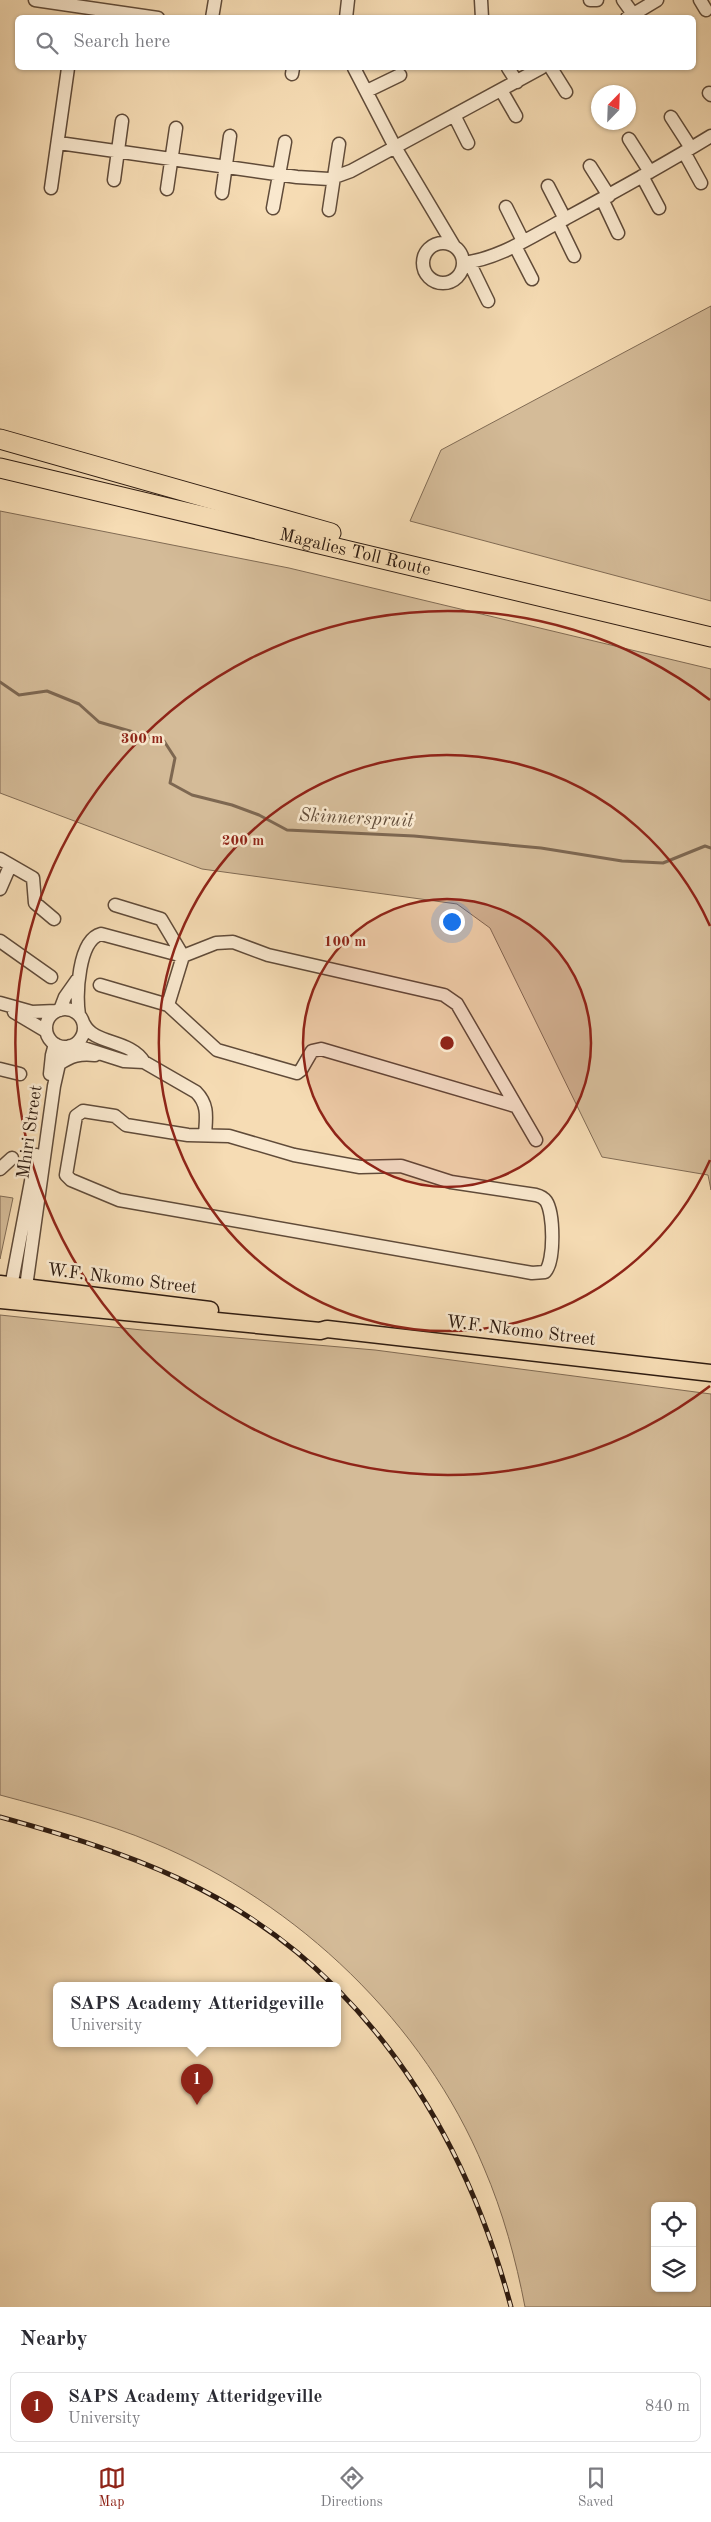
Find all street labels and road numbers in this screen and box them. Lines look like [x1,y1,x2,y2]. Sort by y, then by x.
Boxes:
street label: Magalies Toll Route [278,526,433,579]
street label: Mhiri Street [14,1084,46,1180]
street label: W.F. Nkomo Street [46,1261,198,1297]
street label: W.F. Nkomo Street [445,1313,597,1349]

